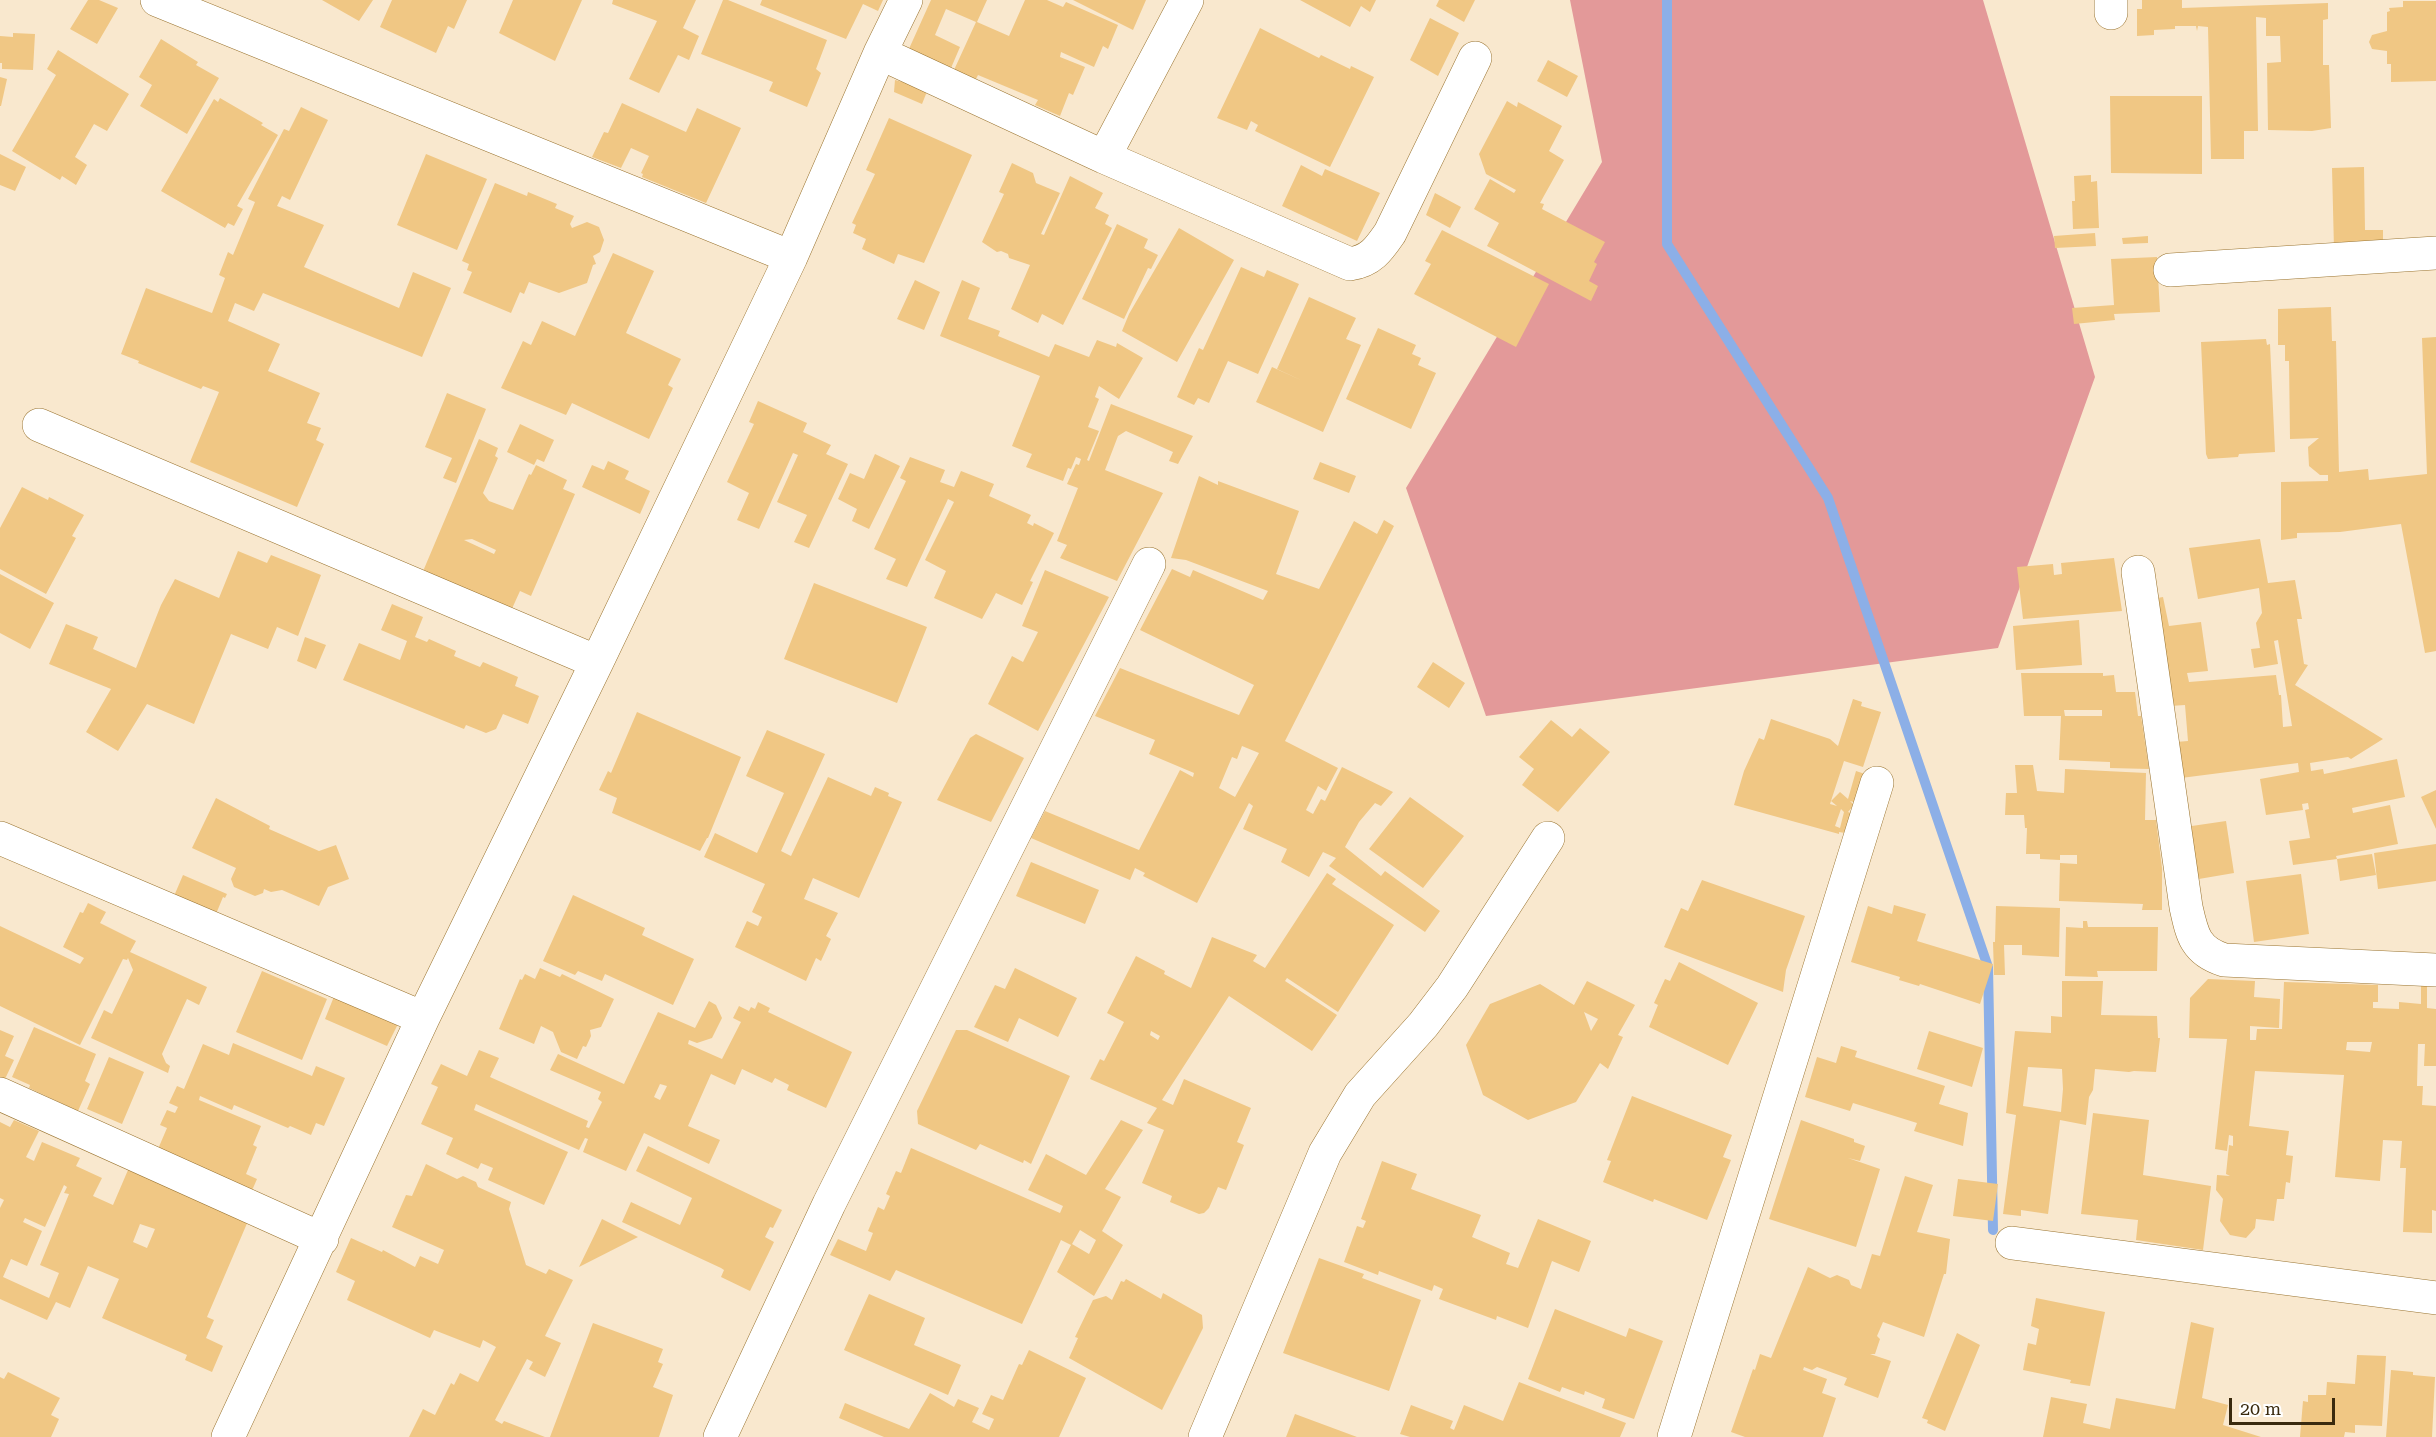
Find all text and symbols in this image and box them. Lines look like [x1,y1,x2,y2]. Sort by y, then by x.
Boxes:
scale bar [2232,1386,2338,1424]
text: 20 m [2240,1398,2281,1419]

